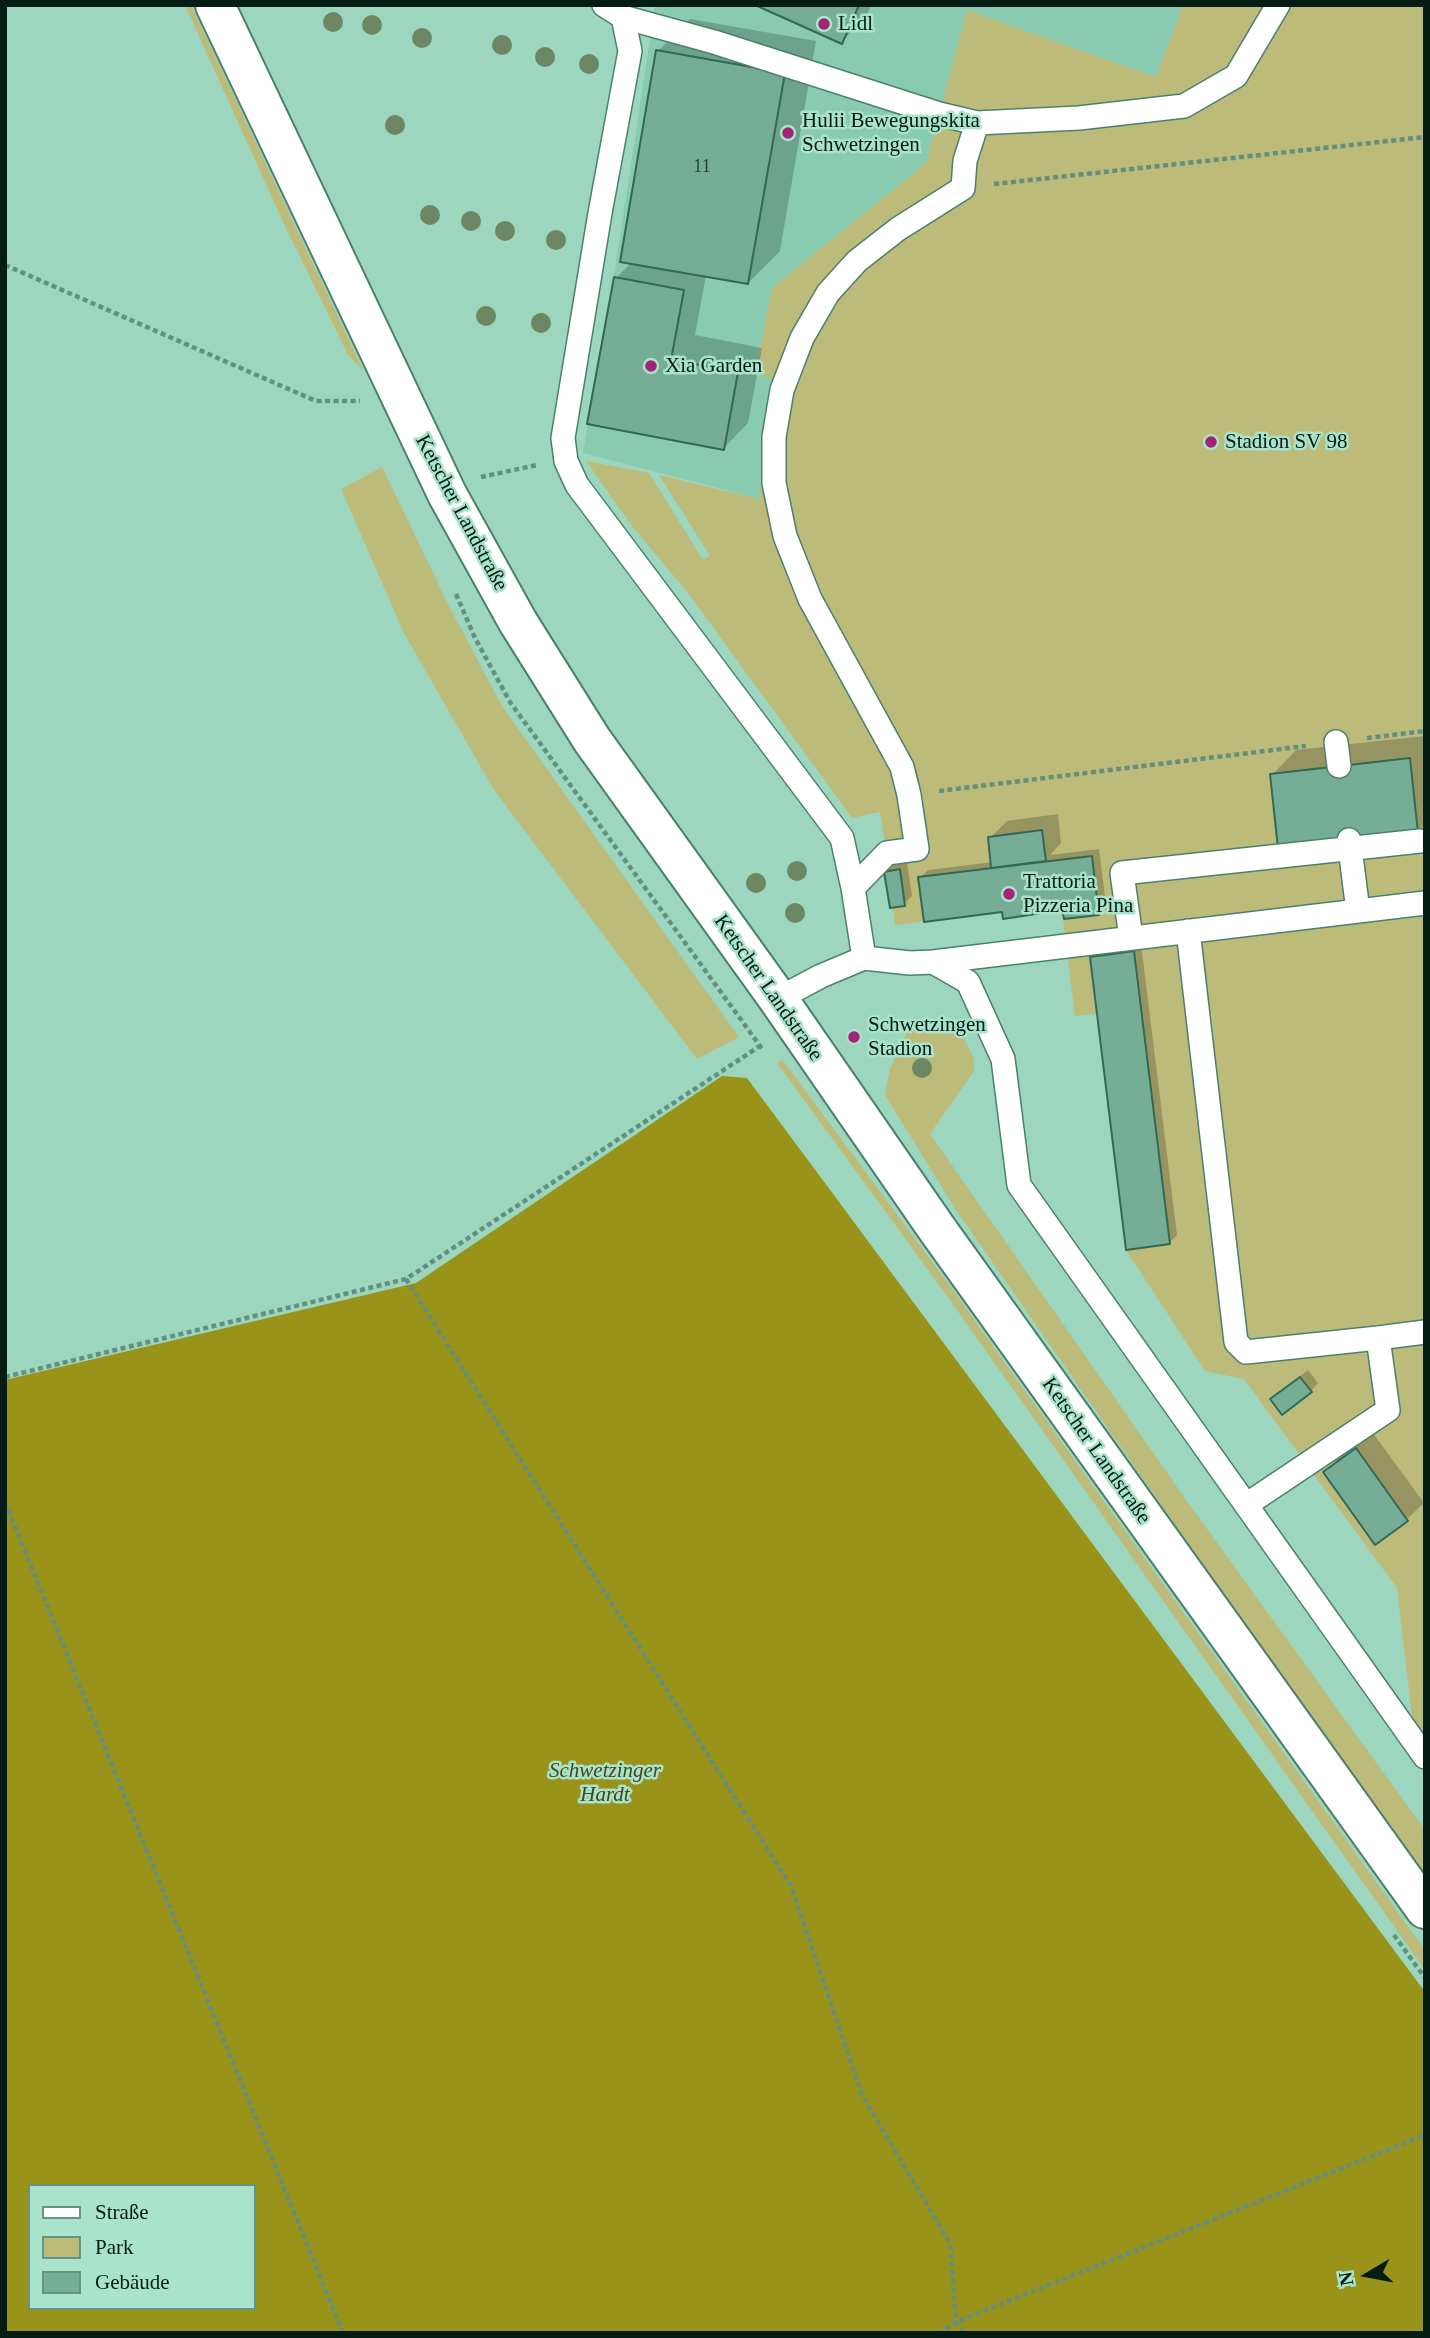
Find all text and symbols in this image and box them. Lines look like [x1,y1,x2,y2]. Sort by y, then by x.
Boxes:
place label: Lidl [838,11,873,37]
marker: Lidl [816,16,832,32]
place label: Hulii Bewegungskita Schwetzingen [802,108,980,158]
marker: Hulii Bewegungskita Schwetzingen [780,125,796,141]
house number: 11 [693,156,711,178]
place label: Xia Garden [665,353,762,379]
marker: Xia Garden [643,358,659,374]
place label: Stadion SV 98 [1225,429,1348,455]
street label: Ketscher Landstraße [409,431,513,595]
marker: Stadion SV 98 [1203,434,1219,450]
place label: Trattoria Pizzeria Pina [1023,869,1133,919]
marker: Trattoria Pizzeria Pina [1001,886,1017,902]
street label: Ketscher Landstraße [708,910,828,1066]
place label: Schwetzingen Stadion [868,1012,986,1062]
marker: Schwetzingen Stadion [846,1029,862,1045]
street label: Ketscher Landstraße [1036,1373,1156,1529]
park label: Schwetzinger Hardt [549,1758,661,1808]
legend [28,2184,256,2310]
text: Straße [95,2200,149,2224]
text: Park [95,2235,134,2259]
north arrow [1332,2240,1402,2310]
text: Gebäude [95,2270,170,2294]
text: N [1334,2270,1357,2287]

